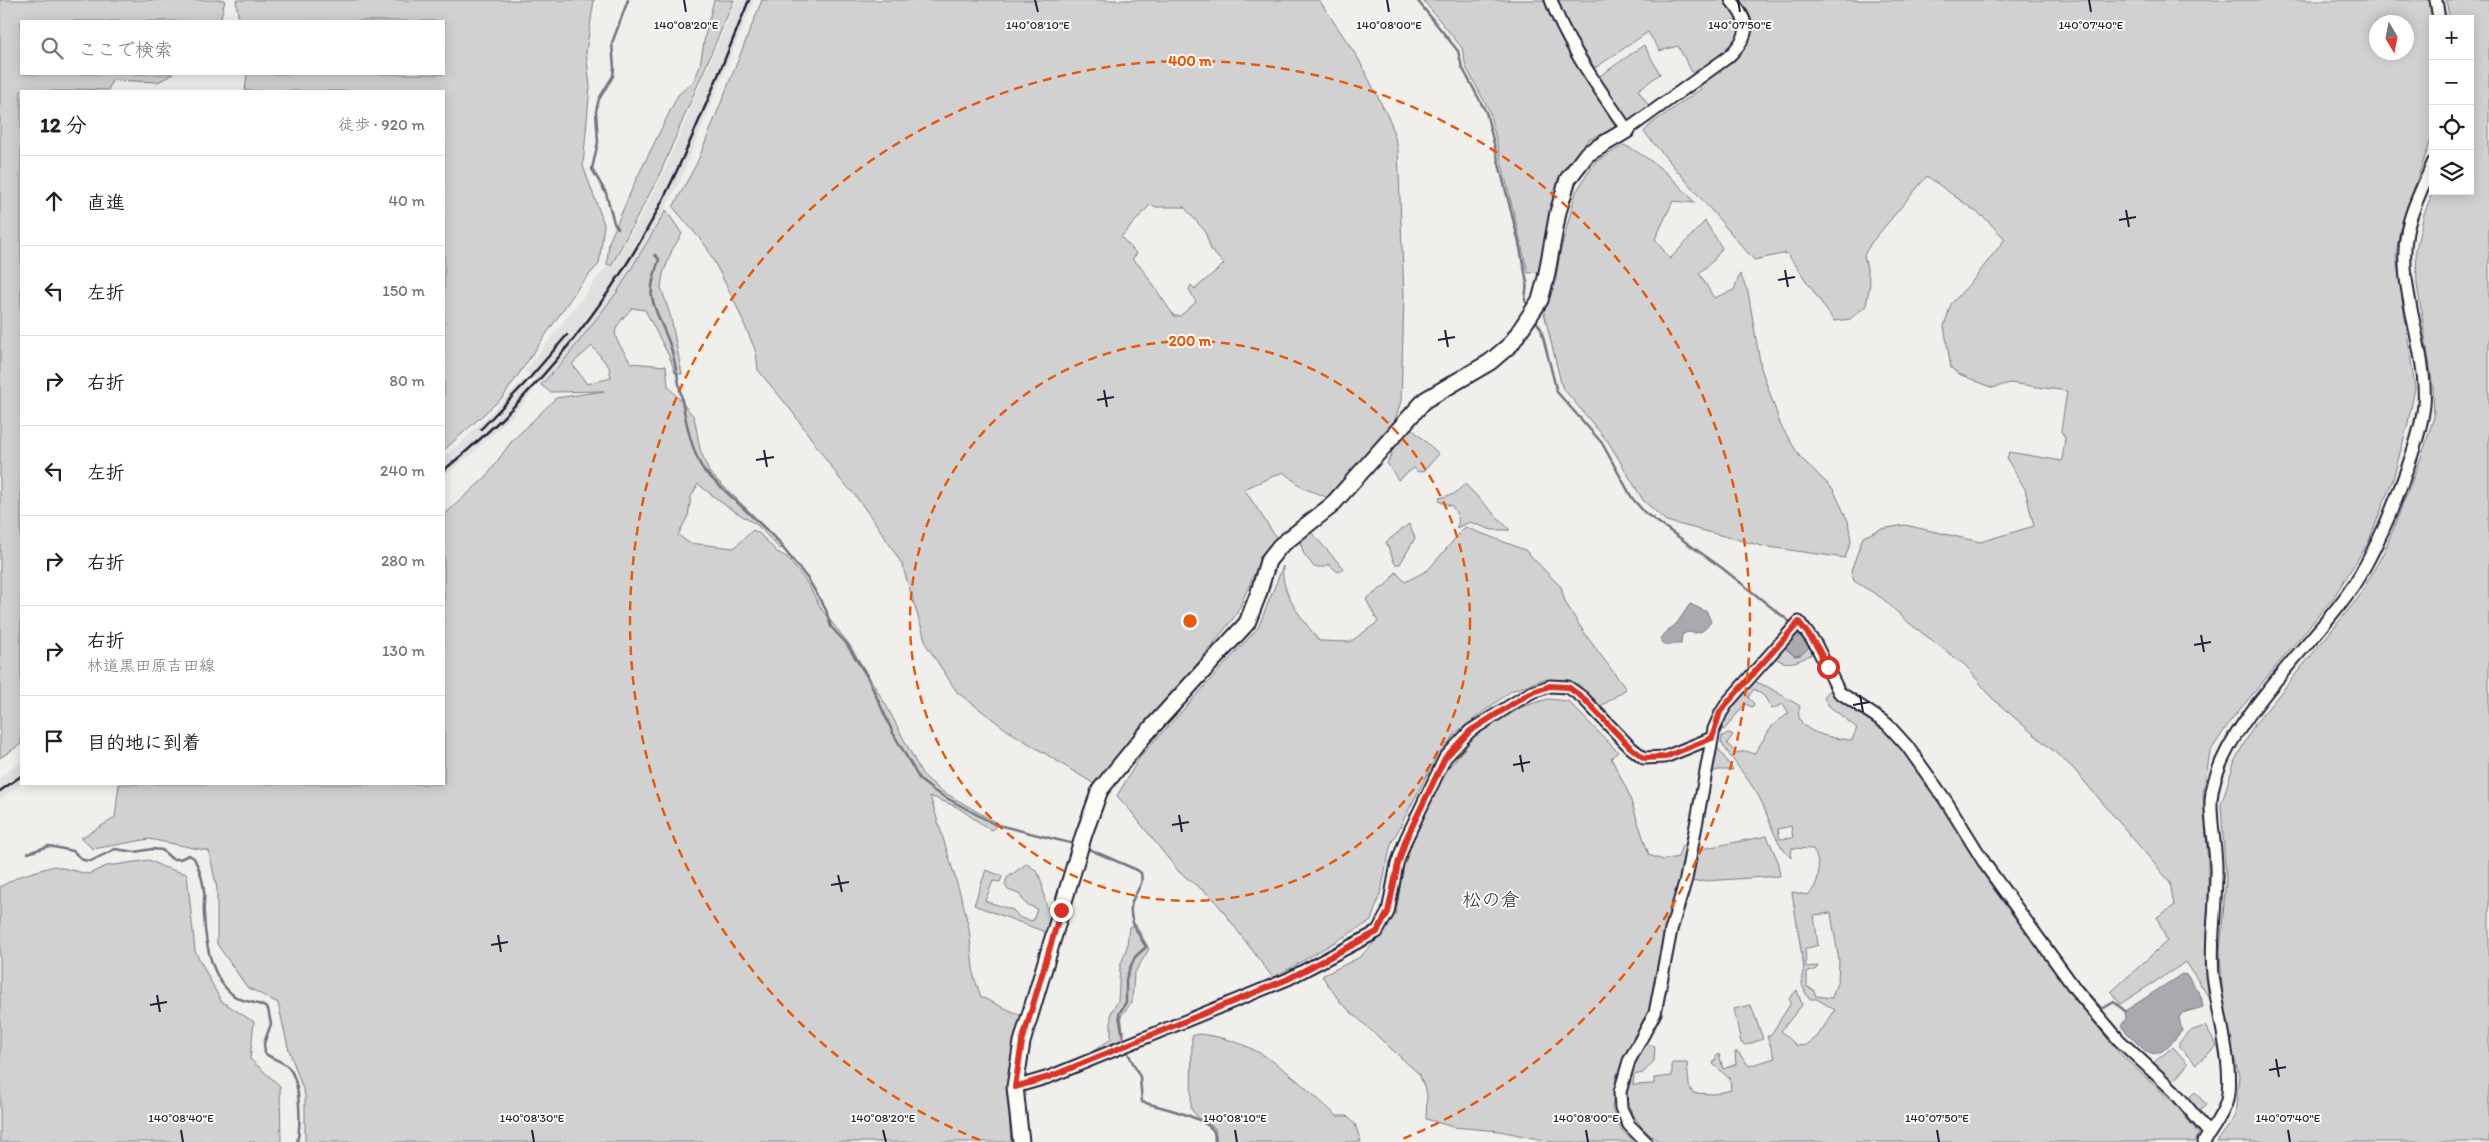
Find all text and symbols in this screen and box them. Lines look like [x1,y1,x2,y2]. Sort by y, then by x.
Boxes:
north arrow [2369,15,2414,60]
map controls [2429,15,2474,195]
button: + [2429,15,2474,60]
text: 140°08'20"E [654,18,719,32]
text: 140°08'10"E [1006,18,1070,32]
text: 140°08'00"E [1356,18,1422,32]
text: 140°07'50"E [1708,18,1772,32]
text: 140°07'40"E [2059,18,2124,32]
search box [20,20,445,75]
icon: search [38,34,66,62]
text: ここで検索 [78,38,173,61]
text: 400 m [1168,52,1212,70]
button: − [2429,60,2474,105]
button: locate [2429,105,2474,150]
text: 12 分 [40,112,87,137]
text: 徒歩 · 920 m [338,115,425,134]
button: layers [2429,150,2474,195]
icon: ahead [40,187,68,215]
text: 直進 [87,191,125,214]
text: 40 m [388,191,425,210]
icon: left [40,277,68,305]
text: 左折 [87,281,125,304]
text: 150 m [382,281,425,300]
text: 200 m [1169,332,1212,350]
icon: right [40,367,68,395]
text: 右折 [87,371,125,394]
text: 80 m [389,371,425,390]
icon: left [40,457,68,485]
text: 左折 [87,461,125,484]
text: 240 m [380,461,425,480]
icon: right [40,547,68,575]
text: 右折 [87,551,125,574]
text: 280 m [381,551,425,570]
centre of rings [1181,612,1199,630]
text: 右折 [87,629,125,652]
icon: right [40,637,68,665]
text: 130 m [382,641,425,660]
text: 林道黒田原吉田線 [87,656,215,675]
route start [1817,656,1840,679]
icon: arrive [40,727,68,755]
text: 目的地に到着 [87,731,201,754]
district label: 松の倉 [1462,888,1520,911]
route end [1050,899,1073,922]
text: 140°08'40"E [148,1111,214,1125]
text: 140°08'30"E [500,1111,565,1125]
text: 140°08'20"E [851,1111,916,1125]
text: 140°08'10"E [1203,1111,1267,1125]
text: 140°08'00"E [1553,1111,1619,1125]
text: 140°07'50"E [1905,1111,1969,1125]
text: 140°07'40"E [2256,1111,2321,1125]

